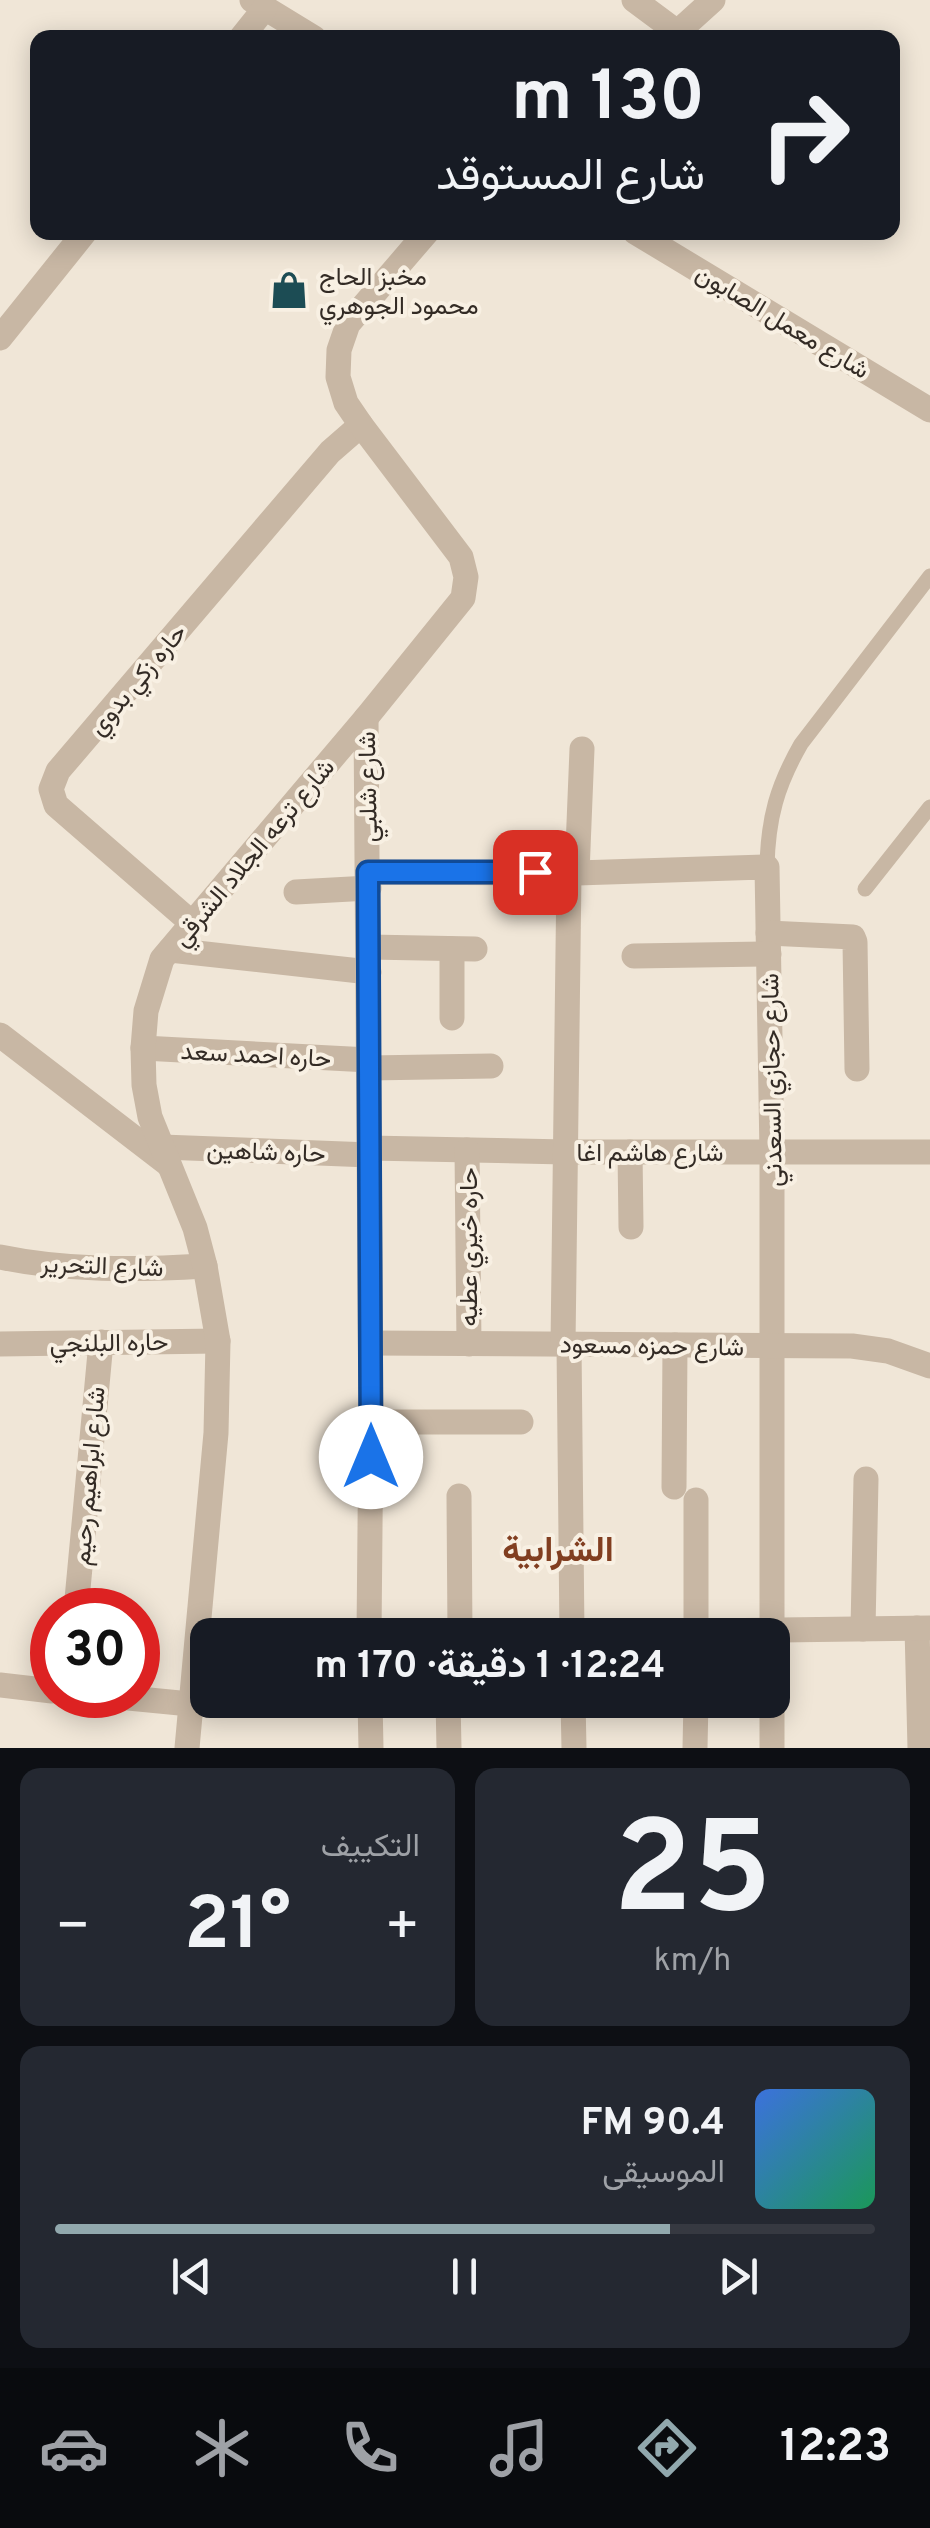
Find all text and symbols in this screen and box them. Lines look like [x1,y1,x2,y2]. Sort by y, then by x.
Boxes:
text: 130 m [511,56,705,145]
icon: right [740,70,870,200]
text: شارع المستوقد [436,149,705,206]
street label: شارع معمل الصابون [689,259,874,388]
place label: مخبز الحاج محمود الجوهري [319,263,479,326]
shop icon: مخبز الحاج محمود الجوهري [268,269,310,311]
street label: حاره زكي بدوي [83,618,197,745]
street label: شارع شلبي [353,731,389,843]
street label: شارع ترعه الجلاد الشرقي [167,753,345,956]
pin [493,830,578,915]
icon: arrive [508,845,563,900]
street label: شارع حجازي السعدني [756,973,794,1187]
street label: حاره احمد سعد [180,1037,332,1077]
street label: حاره شاهين [206,1136,326,1172]
street label: شارع هاشم اغا [577,1139,723,1171]
street label: حاره خيري عطيه [455,1167,489,1327]
street label: شارع التحرير [39,1250,164,1286]
street label: حاره البلنجي [49,1328,169,1364]
street label: شارع حمزه مسعود [560,1330,744,1366]
street label: شارع ابراهيم رحيم [67,1385,115,1567]
position arrow [319,1405,423,1509]
district label: الشرابية [502,1530,614,1574]
speed limit sign: 30 [30,1588,160,1718]
text: 12:24 · 1 دقيقة · 170 m [314,1643,666,1692]
text: 25 [613,1794,772,1959]
text: التكييف [321,1828,420,1868]
text: 21° [184,1881,291,1976]
text: − [55,1894,90,1964]
text: + [385,1894,420,1964]
text: km/h [654,1942,731,1982]
text: 90.4 FM [581,2100,725,2149]
text: الموسيقى [602,2154,725,2194]
icon: previous [164,2249,219,2304]
icon: pause [437,2249,492,2304]
icon: next [711,2249,766,2304]
icon: car [39,2413,109,2483]
icon: climate [187,2413,257,2483]
icon: phone [335,2413,405,2483]
icon: music [484,2413,554,2483]
icon: directions [632,2413,702,2483]
text: 12:23 [780,2420,891,2477]

